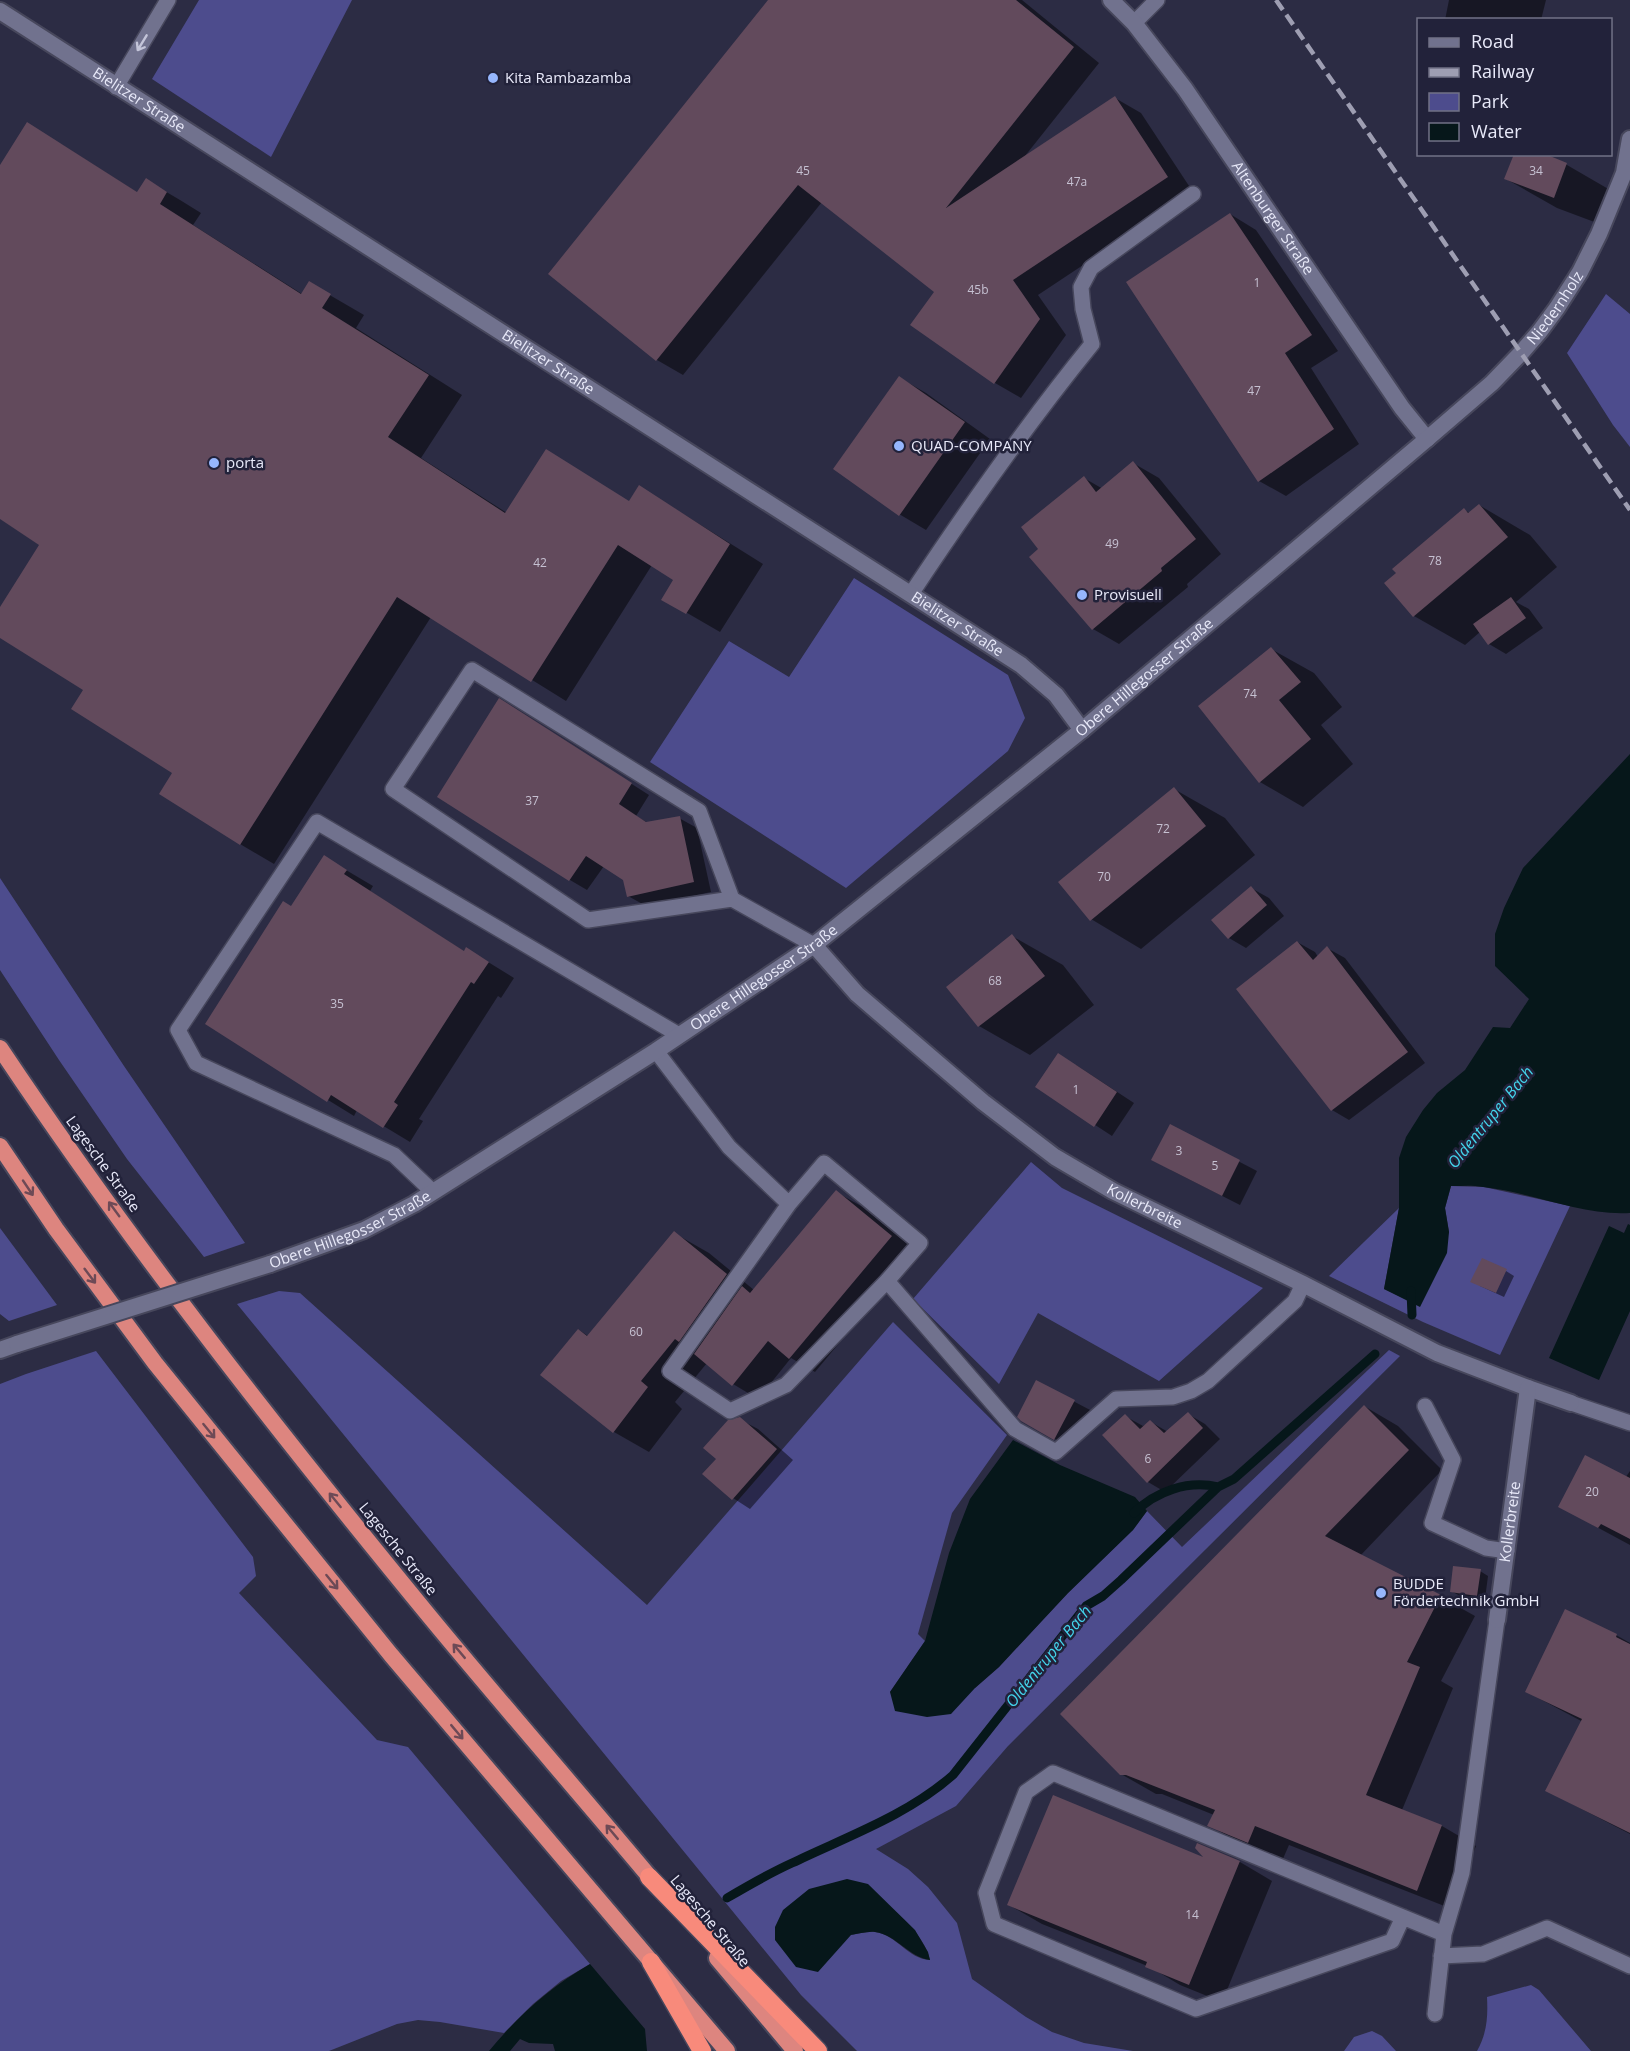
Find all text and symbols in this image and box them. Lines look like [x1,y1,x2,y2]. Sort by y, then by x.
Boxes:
legend [1417,18,1612,156]
text: Road [1471,29,1514,53]
one-way arrow [136,34,148,51]
text: Railway [1471,59,1535,83]
street label: Bielitzer Straße [89,62,190,136]
place label: Kita Rambazamba [505,67,631,87]
marker: Kita Rambazamba [486,71,500,85]
text: Park [1471,89,1509,113]
text: Water [1471,119,1522,143]
street label: Altenburger Straße [1228,157,1319,278]
house number: 45 [796,162,810,179]
house number: 34 [1529,162,1543,179]
house number: 47a [1067,173,1087,190]
street label: Niedernholz [1522,267,1587,348]
house number: 1 [1254,274,1260,291]
house number: 45b [967,281,989,298]
street label: Bielitzer Straße [499,324,599,398]
house number: 47 [1247,382,1261,399]
place label: QUAD-COMPANY [911,435,1032,455]
marker: QUAD-COMPANY [892,439,906,453]
place label: porta [226,452,264,472]
marker: porta [207,456,221,470]
house number: 49 [1105,535,1119,552]
house number: 78 [1428,552,1442,569]
house number: 42 [533,554,547,571]
place label: Provisuell [1094,584,1162,604]
street label: Bielitzer Straße [908,586,1008,661]
marker: Provisuell [1075,588,1089,602]
street label: Obere Hillegosser Straße [1071,613,1217,741]
house number: 74 [1243,685,1257,702]
house number: 37 [525,792,539,809]
house number: 72 [1156,820,1170,837]
house number: 70 [1097,868,1111,885]
street label: Obere Hillegosser Straße [686,919,841,1034]
house number: 68 [988,972,1002,989]
house number: 35 [330,995,344,1012]
water label: Oldentruper Bach [1442,1061,1538,1173]
house number: 1 [1073,1081,1079,1098]
street label: Lagesche Straße [62,1111,146,1216]
house number: 3 [1176,1142,1183,1159]
house number: 5 [1212,1157,1219,1174]
one-way arrow [22,1179,34,1195]
street label: Kollerbreite [1103,1179,1186,1232]
street label: Obere Hillegosser Straße [266,1185,434,1273]
one-way arrow [108,1202,120,1218]
one-way arrow [84,1268,97,1284]
house number: 60 [629,1323,643,1340]
one-way arrow [203,1422,216,1438]
house number: 6 [1145,1450,1152,1467]
street label: Kollerbreite [1494,1480,1524,1564]
house number: 20 [1585,1483,1599,1500]
one-way arrow [329,1492,342,1508]
street label: Lagesche Straße [355,1498,443,1599]
place label: BUDDE Fördertechnik GmbH [1393,1573,1540,1610]
one-way arrow [326,1574,339,1590]
marker: BUDDE Fördertechnik GmbH [1374,1586,1388,1600]
water label: Oldentruper Bach [1000,1600,1096,1712]
one-way arrow [452,1644,466,1659]
one-way arrow [450,1724,463,1740]
one-way arrow [605,1824,618,1840]
street label: Lagesche Straße [666,1870,755,1971]
house number: 14 [1185,1906,1199,1923]

